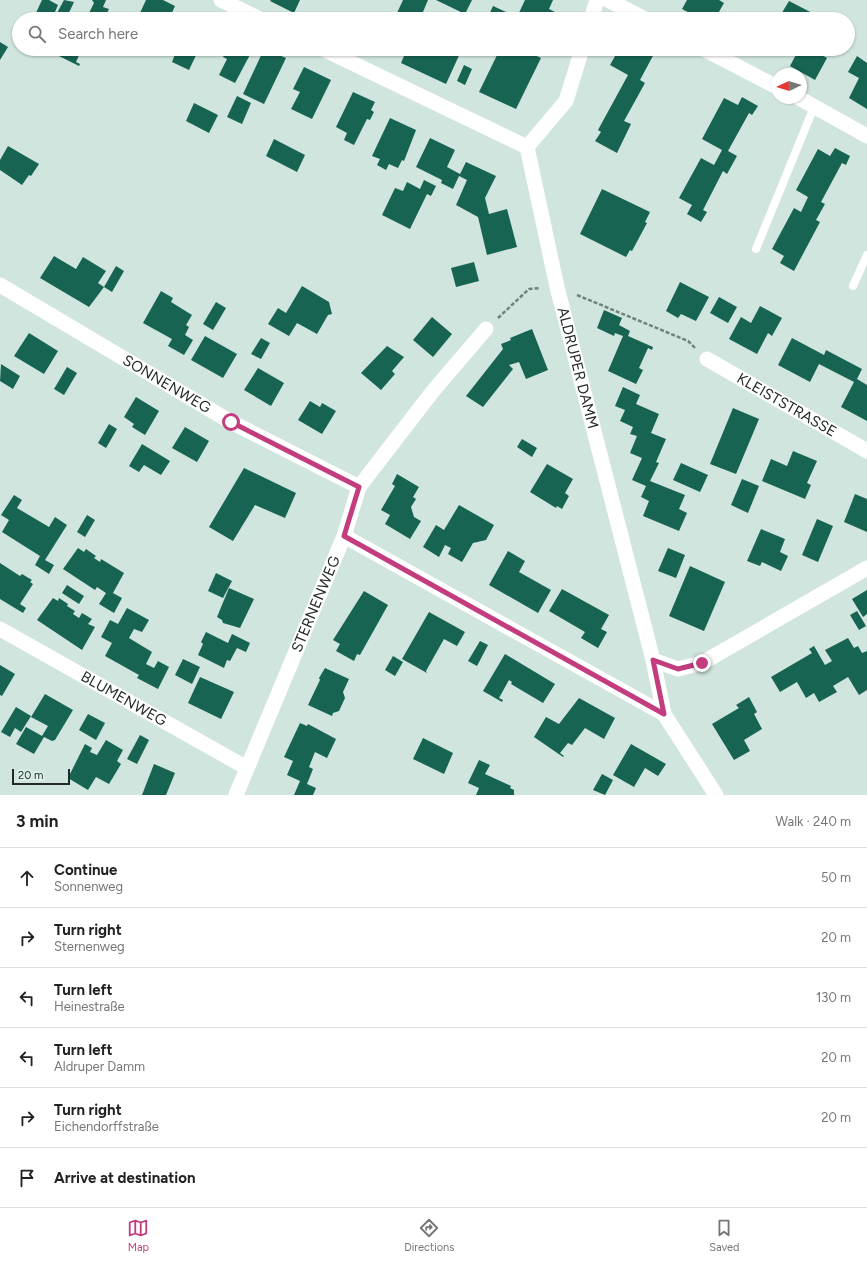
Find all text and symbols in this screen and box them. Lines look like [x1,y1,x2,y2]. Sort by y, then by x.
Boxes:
search box [12,12,855,56]
icon: search [26,23,48,45]
text: Search here [58,25,138,43]
north arrow [771,68,807,104]
street label: ALDRUPER DAMM [554,305,602,431]
street label: SONNENWEG [120,351,214,417]
street label: KLEISTSTRASSE [734,369,840,441]
route start [222,413,240,431]
street label: STERNENWEG [288,553,344,655]
route end [693,654,711,672]
street label: BLUMENWEG [78,667,170,730]
scale bar [12,767,70,786]
text: 20 m [18,769,43,782]
text: 3 min [16,811,58,831]
text: Walk · 240 m [776,814,851,829]
text: Continue [54,861,117,879]
icon: ahead [16,867,38,889]
text: 50 m [821,870,851,885]
text: Sonnenweg [54,879,123,894]
text: Turn right [54,921,122,939]
icon: right [16,927,38,949]
text: 20 m [821,930,851,945]
text: Sternenweg [54,939,125,954]
text: Turn left [54,981,112,999]
icon: left [16,987,38,1009]
text: 130 m [816,990,851,1005]
text: Heinestraße [54,999,125,1014]
text: Turn left [54,1041,112,1059]
icon: left [16,1047,38,1069]
text: 20 m [821,1050,851,1065]
text: Aldruper Damm [54,1059,145,1074]
text: Turn right [54,1101,122,1119]
icon: right [16,1107,38,1129]
text: 20 m [821,1110,851,1125]
text: Eichendorffstraße [54,1119,159,1134]
icon: arrive [16,1167,38,1189]
text: Arrive at destination [54,1169,195,1187]
tab: Map [127,1217,149,1254]
tab: Directions [404,1217,454,1254]
tab: Saved [709,1217,740,1254]

